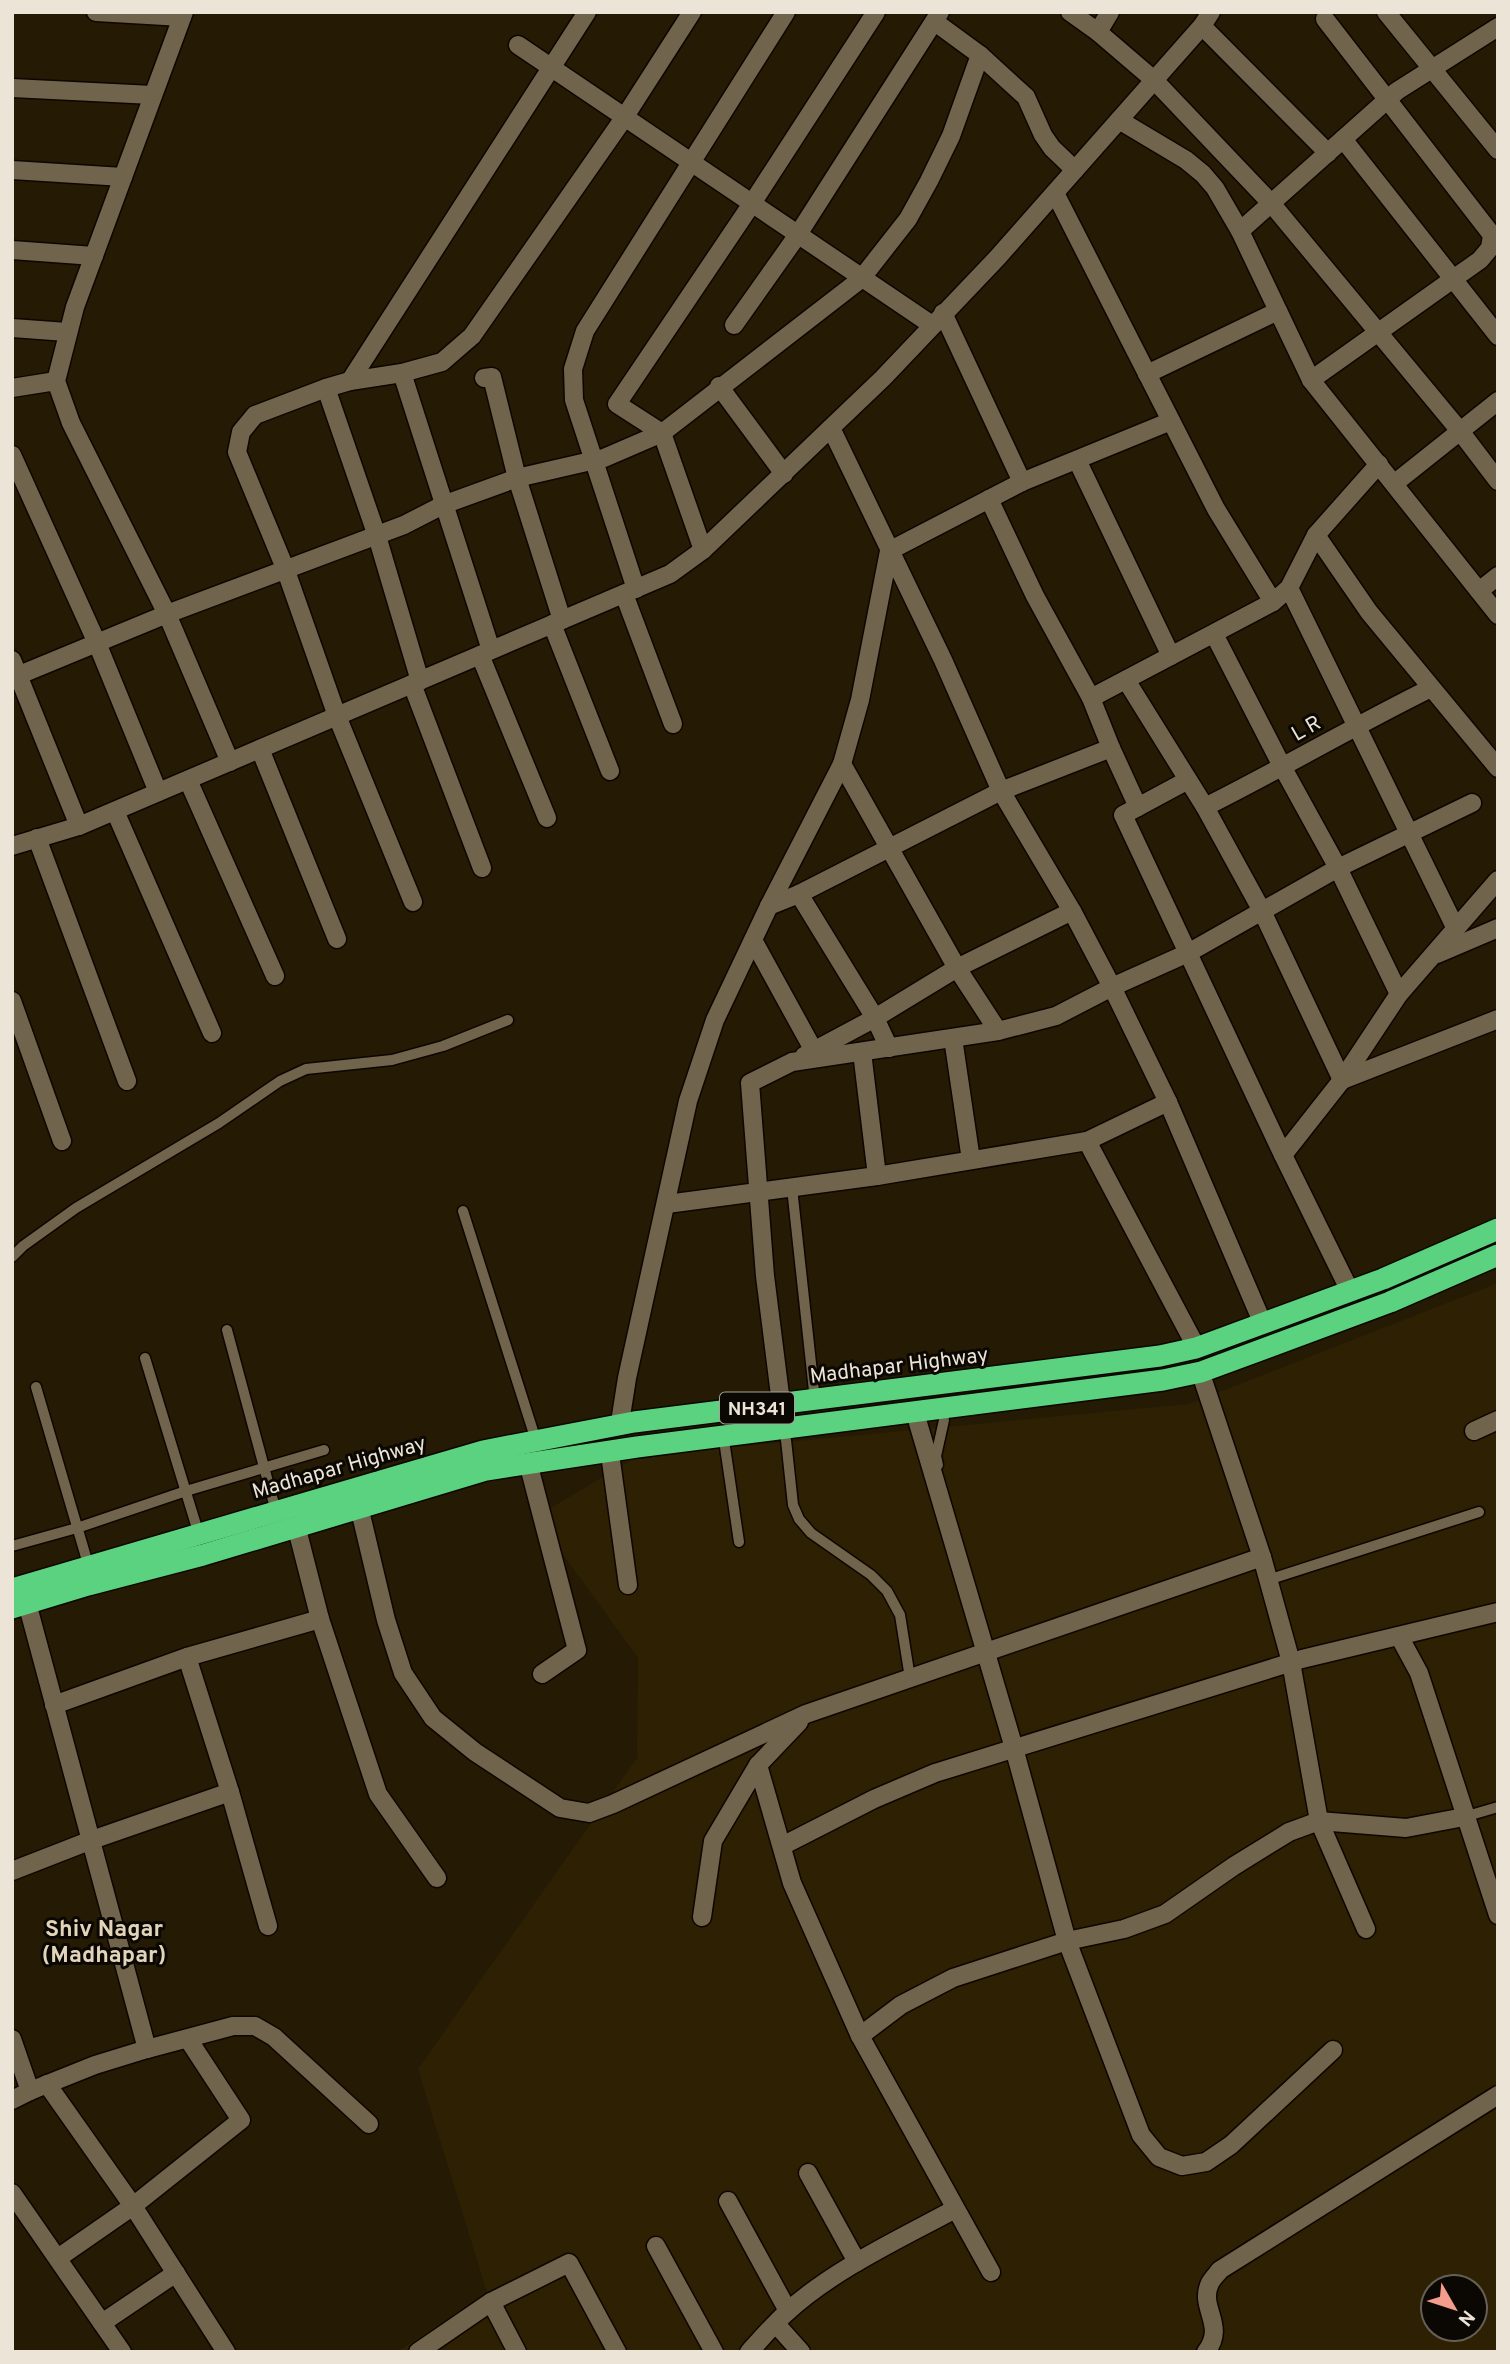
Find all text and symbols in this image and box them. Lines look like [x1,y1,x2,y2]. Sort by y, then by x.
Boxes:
street label: L R [1287,710,1327,749]
street label: Madhapar Highway [808,1342,990,1391]
road number: NH341 [720,1392,794,1424]
street label: Madhapar Highway [249,1431,429,1506]
district label: Shiv Nagar (Madhapar) [42,1916,166,1971]
north arrow [1419,2273,1489,2343]
text: N [1452,2305,1479,2330]

